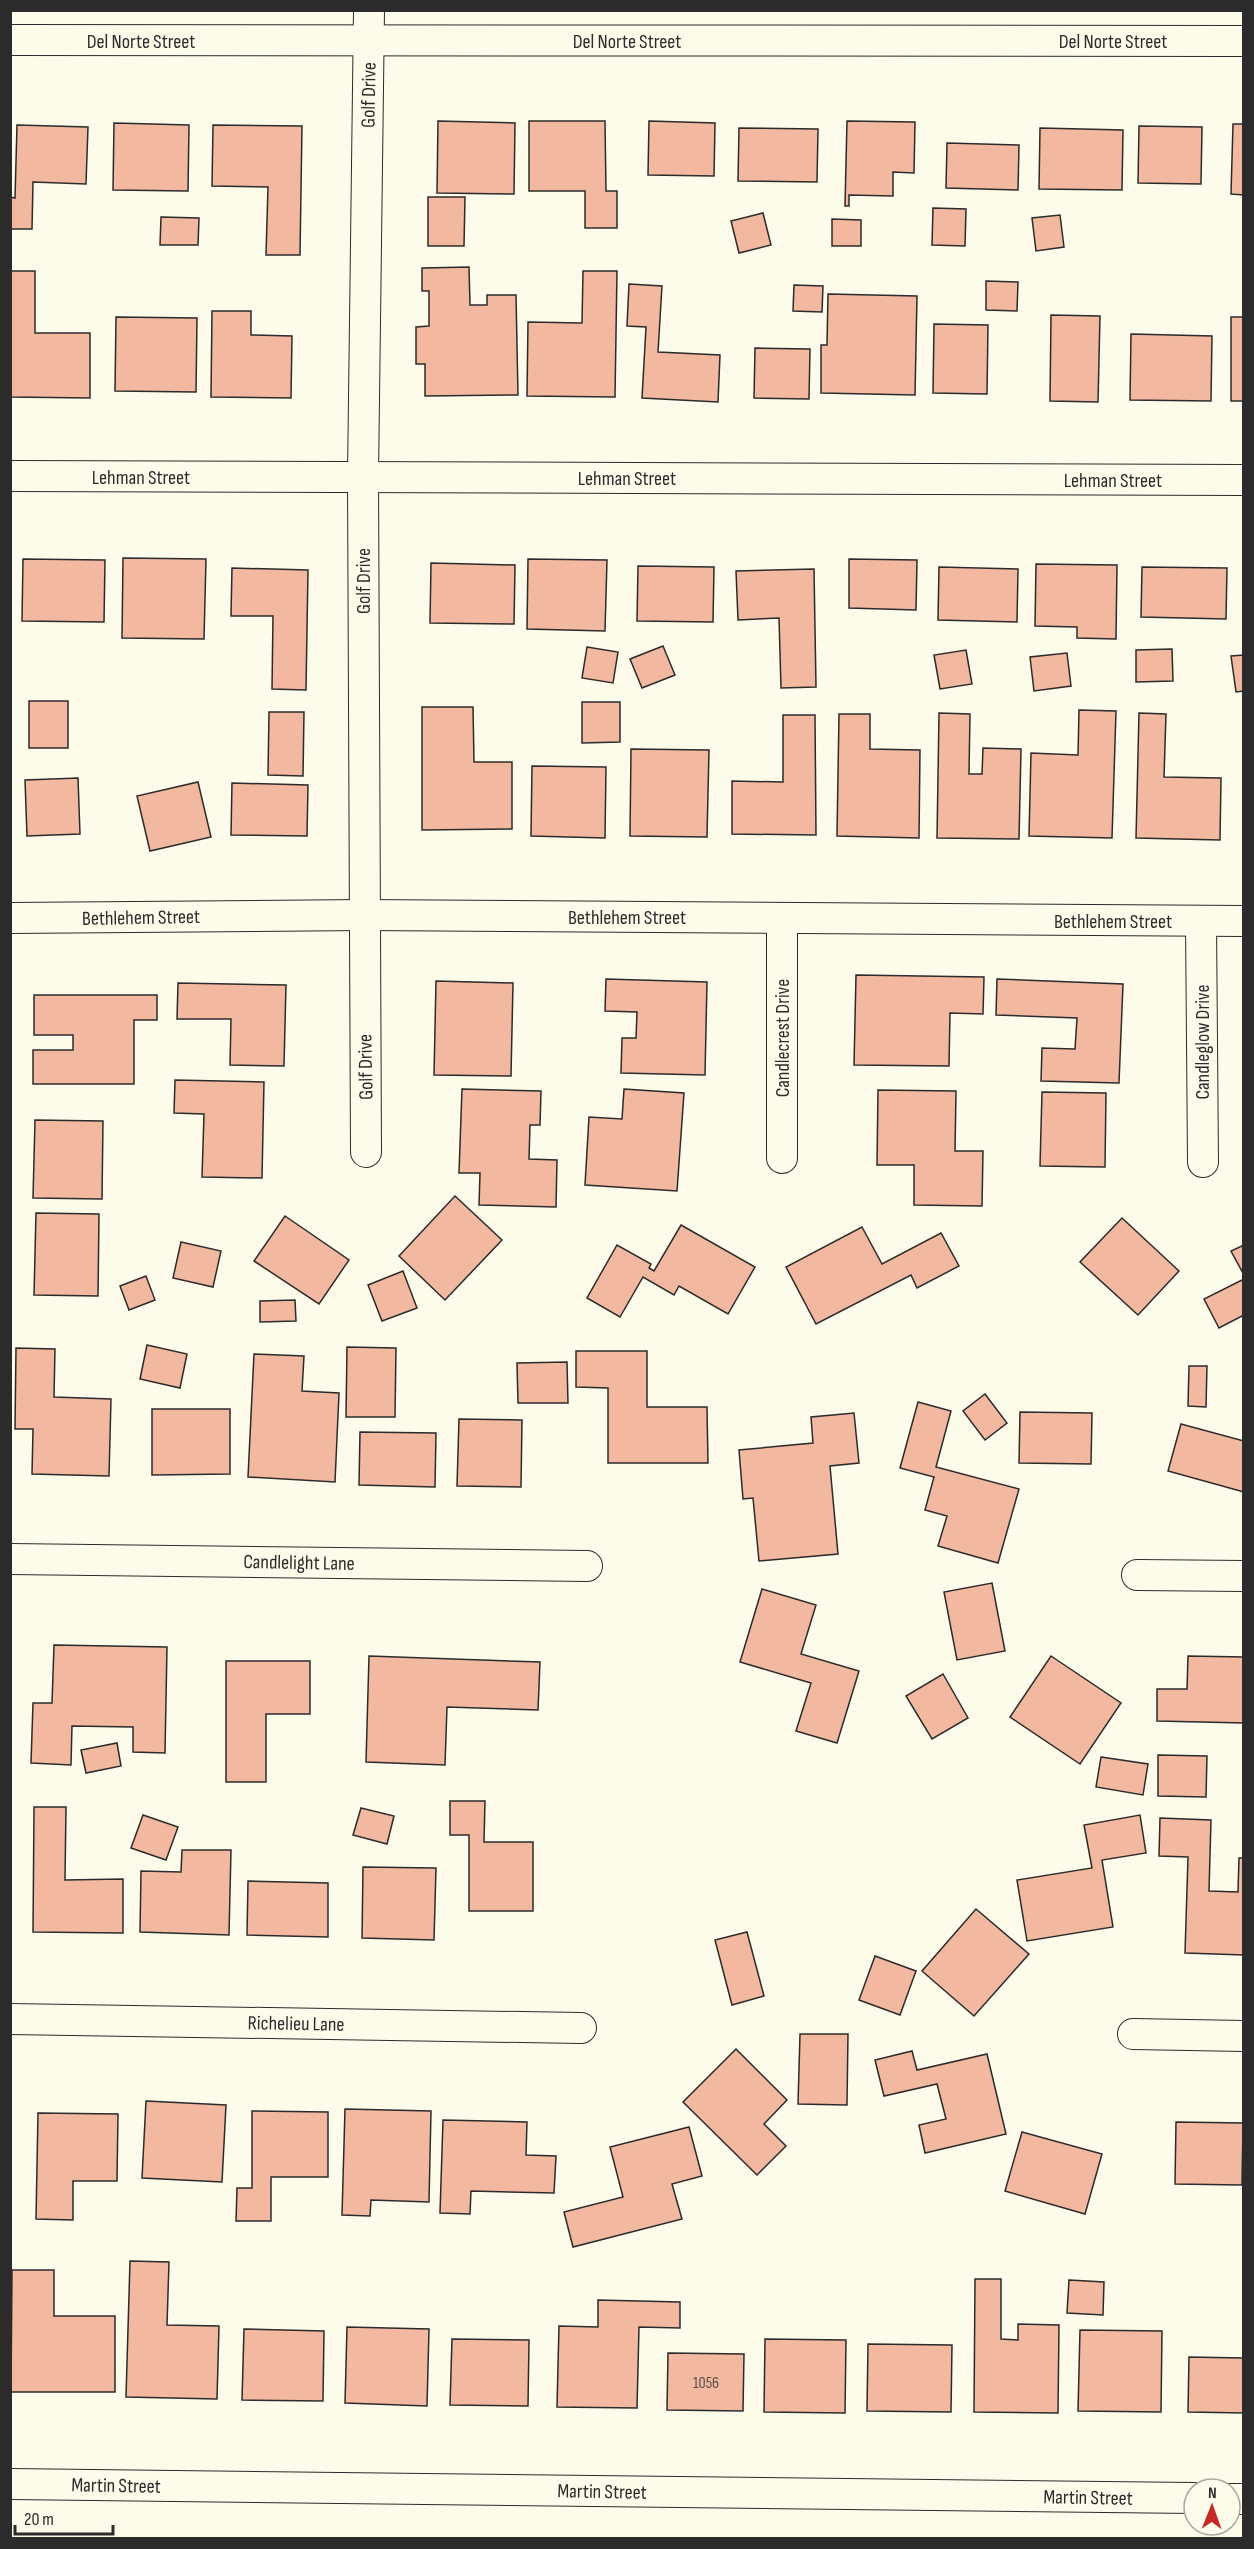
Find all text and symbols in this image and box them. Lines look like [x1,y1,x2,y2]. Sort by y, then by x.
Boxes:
street label: Del Norte Street [87,30,195,54]
street label: Del Norte Street [573,30,681,54]
street label: Del Norte Street [1059,30,1167,54]
street label: Golf Drive [356,62,382,128]
street label: Lehman Street [92,466,190,490]
street label: Lehman Street [578,467,676,491]
street label: Lehman Street [1064,469,1162,493]
street label: Golf Drive [352,548,376,614]
street label: Bethlehem Street [82,905,200,931]
street label: Bethlehem Street [568,906,686,930]
street label: Bethlehem Street [1054,910,1172,934]
street label: Candlecrest Drive [771,979,795,1097]
street label: Candleglow Drive [1191,985,1215,1099]
street label: Golf Drive [353,1034,379,1100]
street label: Candlelight Lane [243,1550,355,1576]
street label: Richelieu Lane [247,2011,345,2037]
house number: 1056 [693,2374,719,2393]
street label: Martin Street [71,2473,161,2499]
north arrow [1182,2477,1242,2537]
street label: Martin Street [557,2479,647,2505]
text: N [1208,2484,1217,2503]
street label: Martin Street [1043,2485,1133,2511]
scale bar [15,2498,112,2536]
text: 20 m [24,2509,54,2530]

